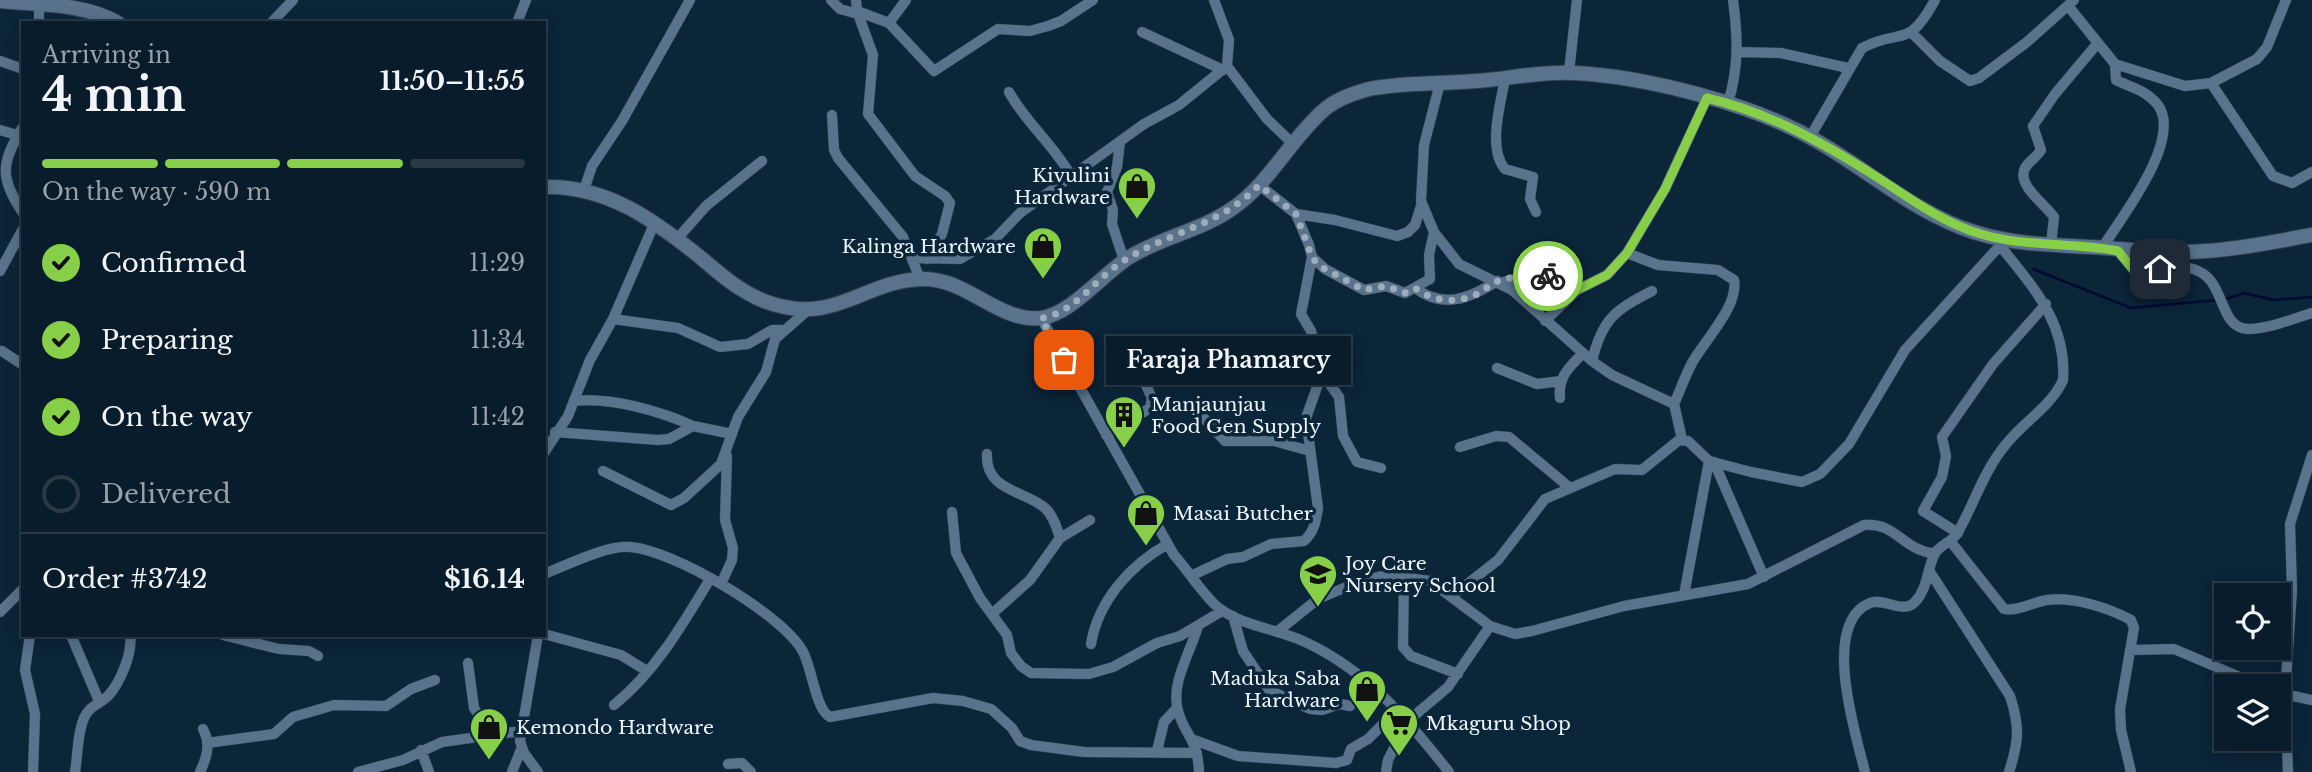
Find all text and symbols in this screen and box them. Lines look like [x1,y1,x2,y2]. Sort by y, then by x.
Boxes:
text: Arriving in [42,41,171,69]
text: 11:50–11:55 [380,65,525,97]
text: 4 min [42,66,186,123]
place label: Kivulini Hardware [1014,164,1111,209]
shop icon: Kivulini Hardware [1116,165,1158,220]
text: On the way · 590 m [42,178,271,206]
shop icon: Kalinga Hardware [1022,225,1064,280]
place label: Kalinga Hardware [842,235,1016,258]
pin [2130,239,2190,299]
courier [1513,241,1583,311]
icon: check [42,244,80,282]
text: Confirmed [101,247,246,279]
text: 11:29 [469,249,525,277]
icon: home [2141,250,2179,288]
icon: bike [1529,257,1567,295]
icon: check [42,321,80,359]
text: Preparing [101,324,233,356]
text: 11:34 [470,326,525,354]
pin [1034,330,1094,390]
callout: Faraja Phamarcy [1106,336,1351,384]
icon: bag [1045,341,1083,379]
text: Faraja Phamarcy [1127,346,1330,374]
place label: Manjaunjau Food Gen Supply [1151,393,1321,438]
building icon: Manjaunjau Food Gen Supply [1103,394,1145,449]
icon: check [42,398,80,436]
text: On the way [101,401,253,433]
text: 11:42 [470,403,525,431]
text: Delivered [101,478,231,510]
shop icon: Masai Butcher [1125,492,1167,547]
place label: Masai Butcher [1173,502,1313,525]
place label: Joy Care Nursery School [1342,552,1496,597]
school or university icon: Joy Care Nursery School [1297,553,1339,608]
text: Order #3742 [42,563,208,595]
text: $16.14 [444,563,525,595]
map controls [2214,583,2291,751]
button: locate [2214,583,2291,660]
place label: Maduka Saba Hardware [1210,667,1340,712]
shop icon: Maduka Saba Hardware [1346,668,1388,723]
button: layers [2214,674,2291,751]
supermarket icon: Mkaguru Shop [1378,702,1420,757]
shop icon: Kemondo Hardware [468,706,510,761]
place label: Mkaguru Shop [1426,712,1571,735]
place label: Kemondo Hardware [516,716,714,739]

